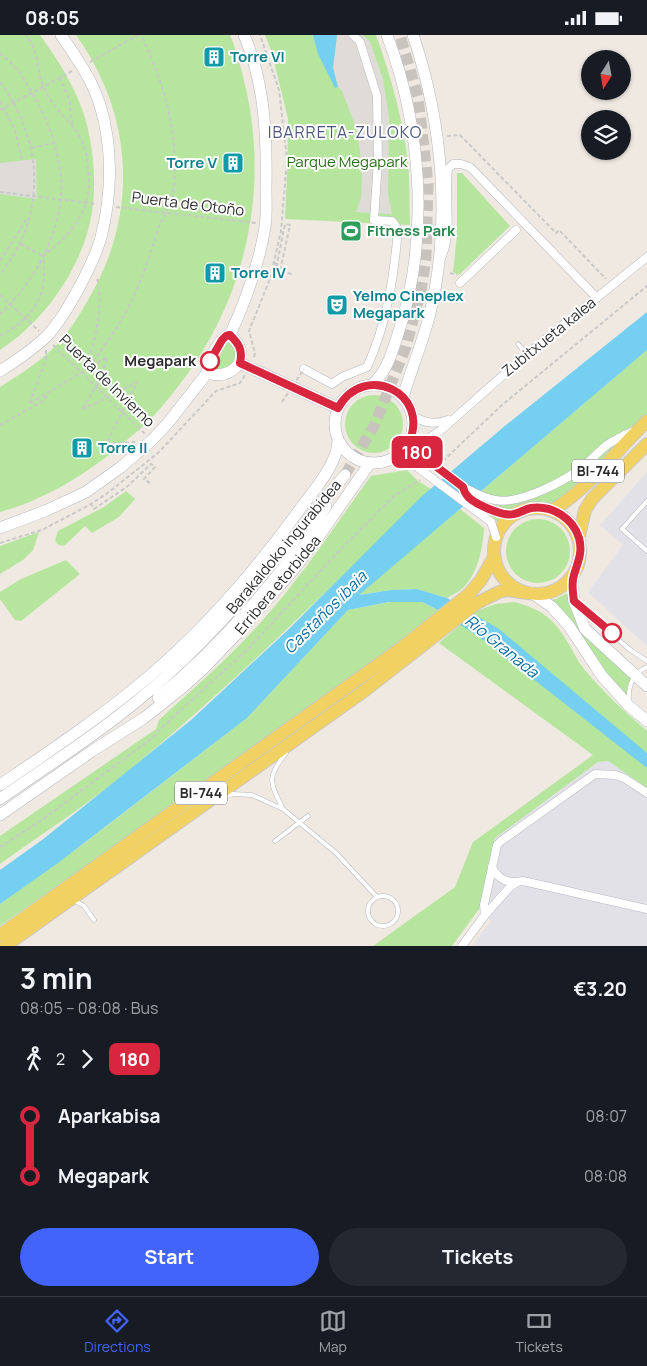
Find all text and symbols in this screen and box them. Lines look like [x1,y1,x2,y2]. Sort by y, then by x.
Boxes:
text: 08:05 [25,5,79,31]
building icon: Torre VI [202,45,226,69]
place label: Torre VI [230,46,285,67]
north arrow [581,50,631,100]
map controls [581,50,631,160]
button: layers [581,110,631,160]
district label: IBARRETA-ZULOKO [268,121,422,143]
building icon: Torre V [221,151,245,175]
park label: Parque Megapark [287,151,408,172]
place label: Torre V [166,152,217,173]
street label: Puerta de Otoño [131,186,246,221]
sports icon: Fitness Park [339,219,363,243]
place label: Fitness Park [367,220,456,241]
building icon: Torre IV [203,261,227,285]
place label: Torre IV [231,262,286,283]
place label: Yelmo Cineplex Megapark [353,285,464,323]
street label: Zubitxueta kalea [497,292,600,381]
theatre icon: Yelmo Cineplex Megapark [325,293,349,317]
street label: Puerta de Invierno [55,329,160,432]
place label: Megapark [124,350,197,371]
marker: Megapark [200,351,220,371]
building icon: Torre II [70,436,94,460]
line badge: 180 [388,436,446,468]
place label: Torre II [98,437,147,458]
text: 180 [402,440,432,464]
road number: BI-744 [572,459,624,483]
street label: Barakaldoko ingurabidea [221,475,346,618]
street label: Erribera etorbidea [230,530,325,639]
water label: Castaños ibaia [279,565,372,658]
water label: Río Granada [461,609,544,683]
unlabelled marker [602,623,622,643]
road number: BI-744 [175,781,227,805]
text: 3 min [20,959,92,997]
text: €3.20 [573,976,627,1002]
text: 08:05 – 08:08 · Bus [20,997,159,1019]
icon: walk [20,1045,48,1073]
icon: forward [73,1045,101,1073]
text: 180 [119,1047,150,1071]
text: 2 [56,1048,65,1070]
text: Aparkabisa [58,1103,160,1129]
text: 08:07 [585,1105,627,1127]
text: Megapark [58,1163,149,1189]
text: 08:08 [584,1165,627,1187]
button: Start [20,1228,319,1286]
button: Tickets [329,1228,627,1286]
tab: Directions [84,1307,151,1356]
tab: Map [319,1307,347,1356]
tab: Tickets [515,1307,563,1356]

